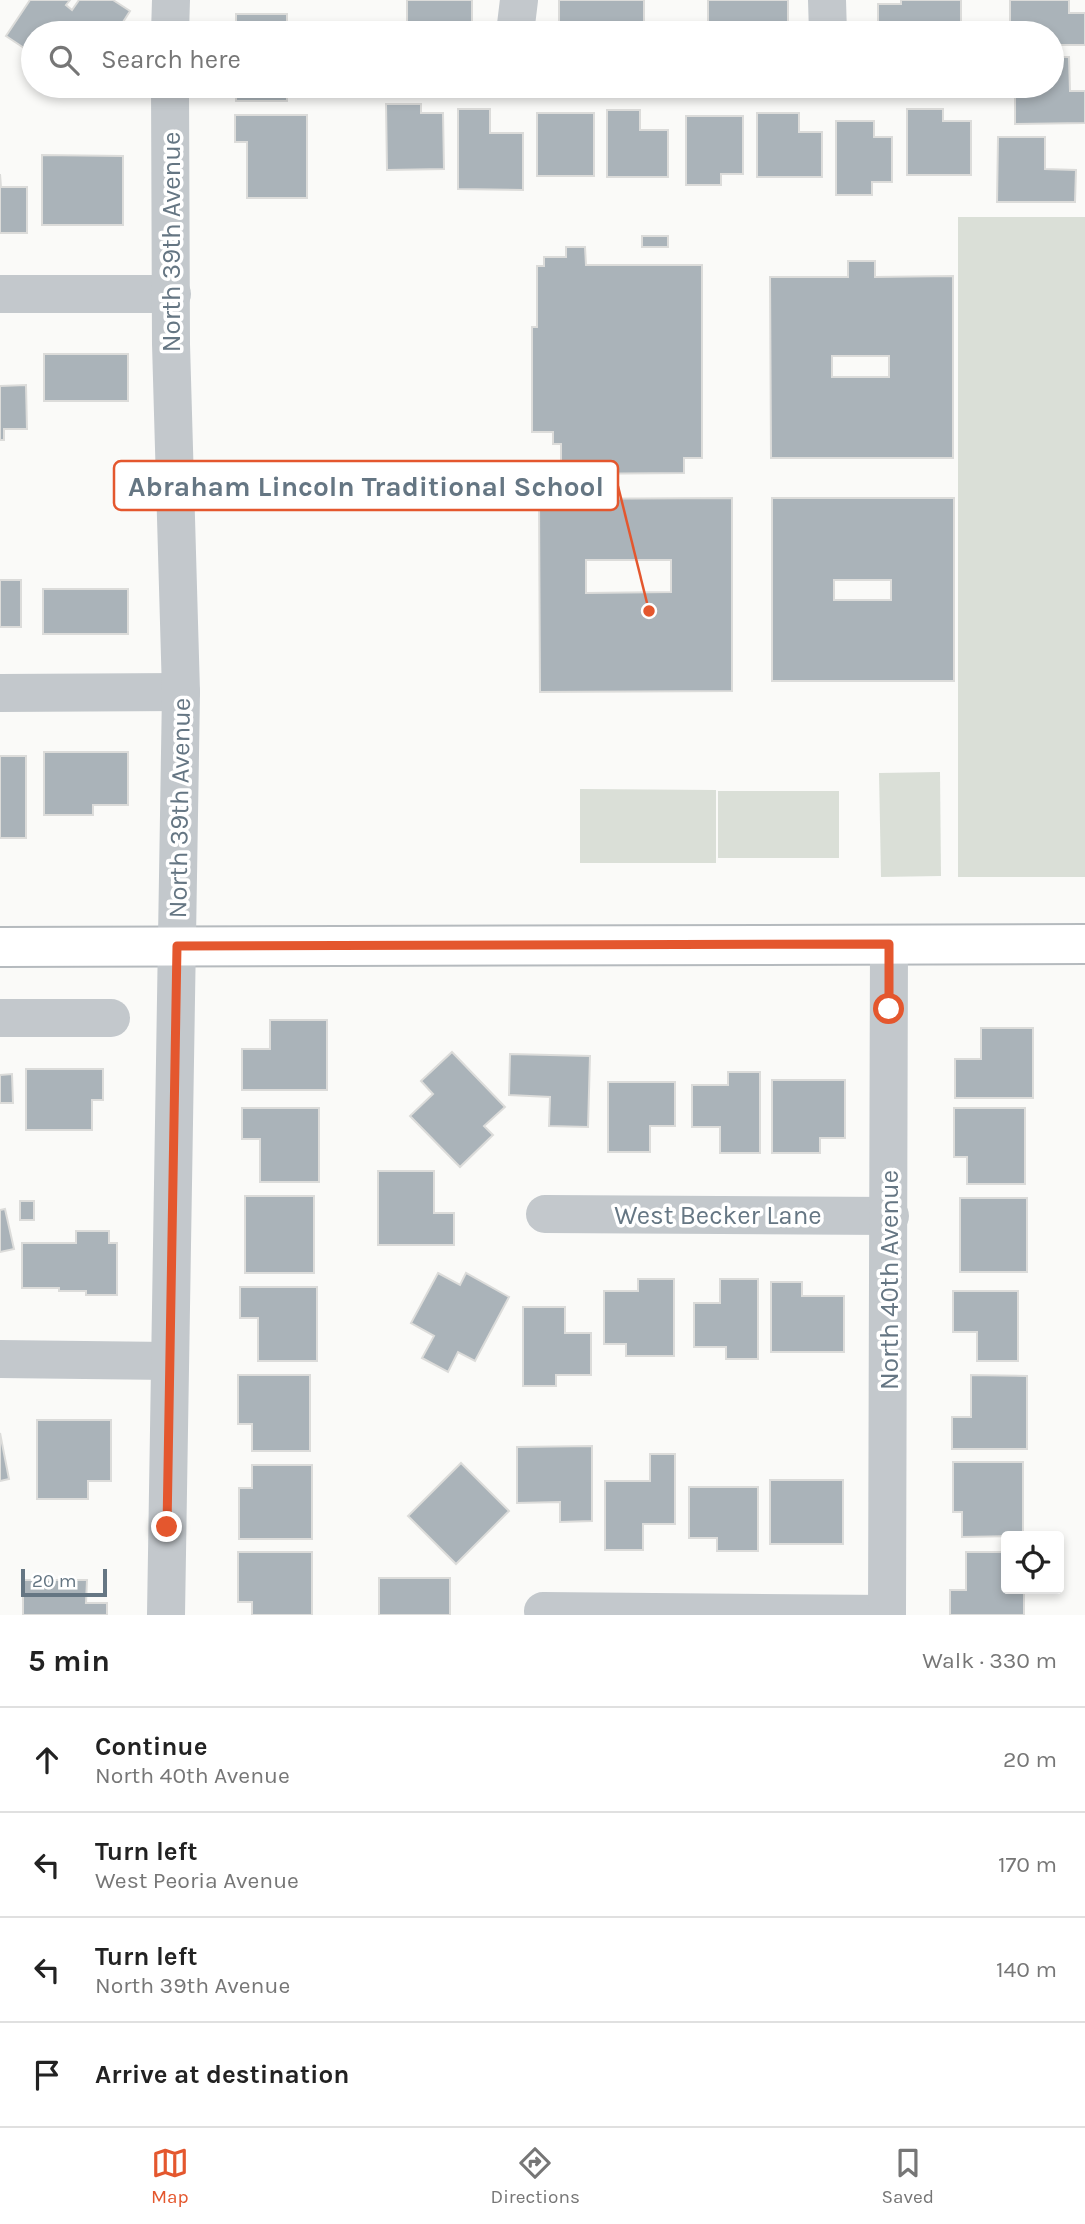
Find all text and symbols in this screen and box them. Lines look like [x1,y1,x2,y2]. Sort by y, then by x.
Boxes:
search box [21,21,1064,98]
icon: search [45,41,83,79]
text: Search here [101,44,241,75]
street label: North 39th Avenue [156,132,187,352]
callout: Abraham Lincoln Traditional School [114,461,618,510]
text: Abraham Lincoln Traditional School [128,470,604,503]
street label: North 39th Avenue [162,697,197,919]
route start [873,993,904,1024]
street label: North 40th Avenue [874,1170,905,1390]
street label: West Becker Lane [614,1200,822,1231]
route end [151,1511,182,1542]
map controls [1001,1531,1064,1594]
button: locate [1001,1531,1064,1594]
scale bar [21,1566,107,1598]
text: 20 m [32,1570,77,1592]
text: 5 min [28,1643,110,1679]
text: Walk · 330 m [922,1647,1057,1674]
text: Continue [95,1731,207,1762]
icon: ahead [28,1741,66,1779]
text: 20 m [1003,1746,1057,1773]
text: North 40th Avenue [95,1762,290,1789]
text: Turn left [95,1836,197,1867]
icon: left [28,1846,66,1884]
text: 170 m [998,1851,1057,1878]
text: West Peoria Avenue [95,1867,299,1894]
text: Turn left [95,1941,197,1972]
icon: left [28,1951,66,1989]
text: 140 m [996,1956,1057,1983]
text: North 39th Avenue [95,1972,290,1999]
icon: arrive [28,2056,66,2094]
text: Arrive at destination [95,2059,349,2090]
tab: Map [151,2144,189,2208]
tab: Directions [491,2144,580,2208]
tab: Saved [882,2144,934,2208]

